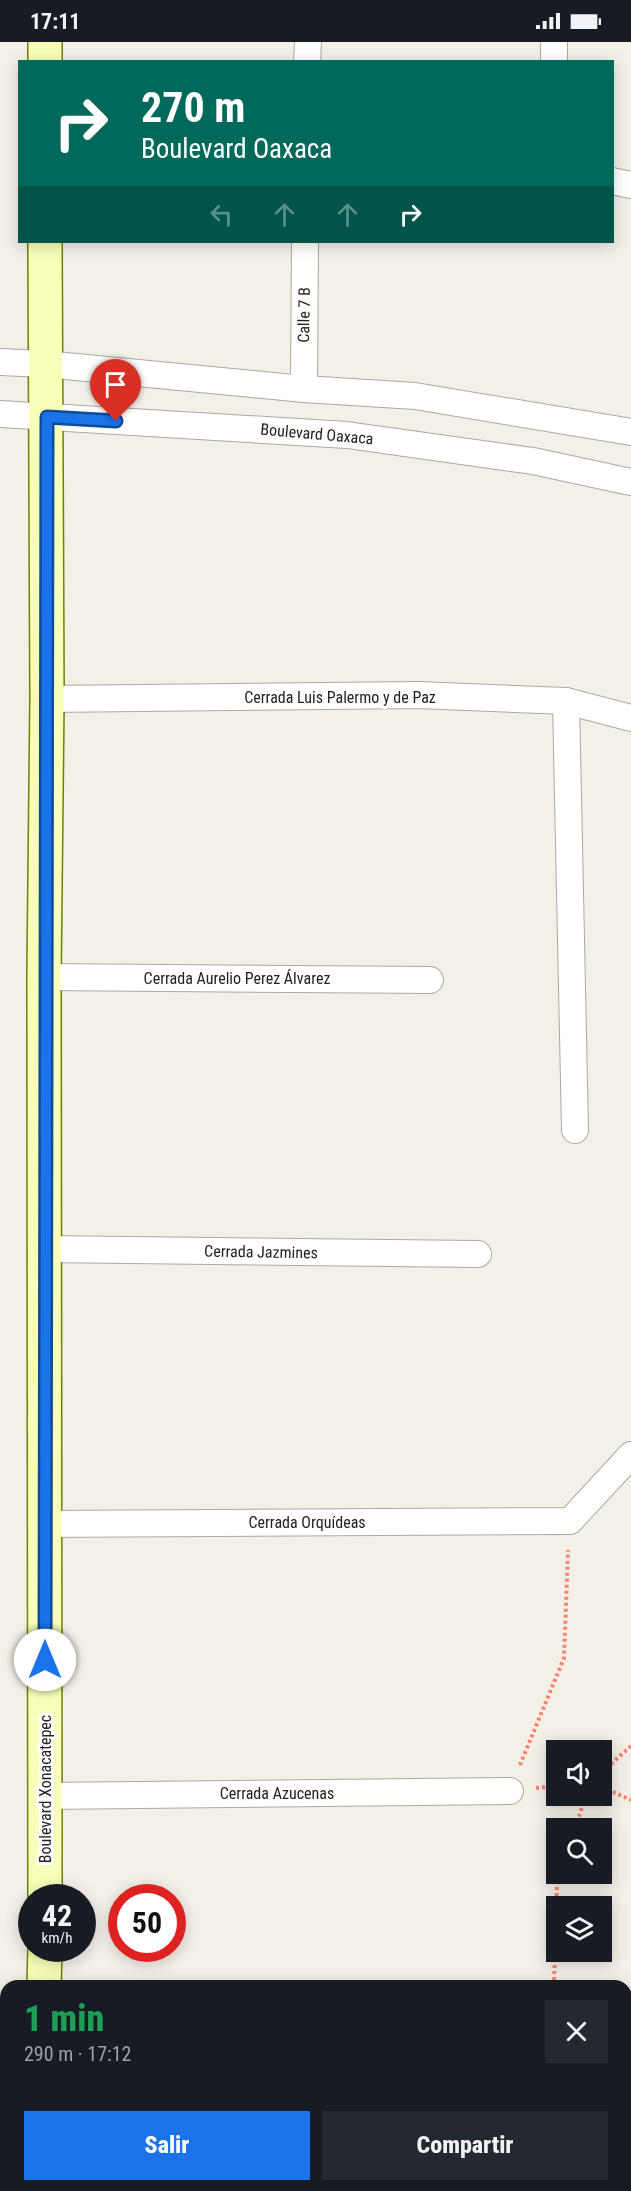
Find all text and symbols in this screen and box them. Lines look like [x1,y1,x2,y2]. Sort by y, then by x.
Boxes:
text: 17:11 [30,9,81,34]
text: 270 m [141,83,246,132]
icon: right [42,84,120,162]
text: Boulevard Oaxaca [141,133,332,165]
icon: left [205,198,238,231]
icon: ahead [268,198,301,231]
icon: ahead [331,198,364,231]
icon: right [394,198,427,231]
street label: Calle 7 B [294,287,314,343]
pin [90,359,141,421]
icon: arrive [99,368,132,401]
street label: Boulevard Oaxaca [260,420,374,448]
street label: Cerrada Luis Palermo y de Paz [244,688,436,707]
street label: Cerrada Aurelio Perez Álvarez [144,969,330,988]
street label: Cerrada Jazmines [204,1242,318,1262]
street label: Cerrada Orquídeas [248,1513,366,1532]
position arrow [13,1628,77,1692]
street label: Boulevard Xonacatepec [36,1715,55,1863]
map controls [546,1740,612,1962]
button: sound [546,1740,612,1806]
street label: Cerrada Azucenas [220,1784,334,1803]
button: search [546,1818,612,1884]
speed limit sign: 50 [108,1884,186,1962]
button: layers [546,1896,612,1962]
text: 42 [42,1898,72,1933]
text: km/h [42,1929,72,1947]
text: 1 min [24,1998,104,2040]
button: close [545,2000,608,2063]
text: 290 m · 17:12 [24,2042,131,2066]
button: Salir [24,2111,310,2180]
button: Compartir [322,2111,608,2180]

